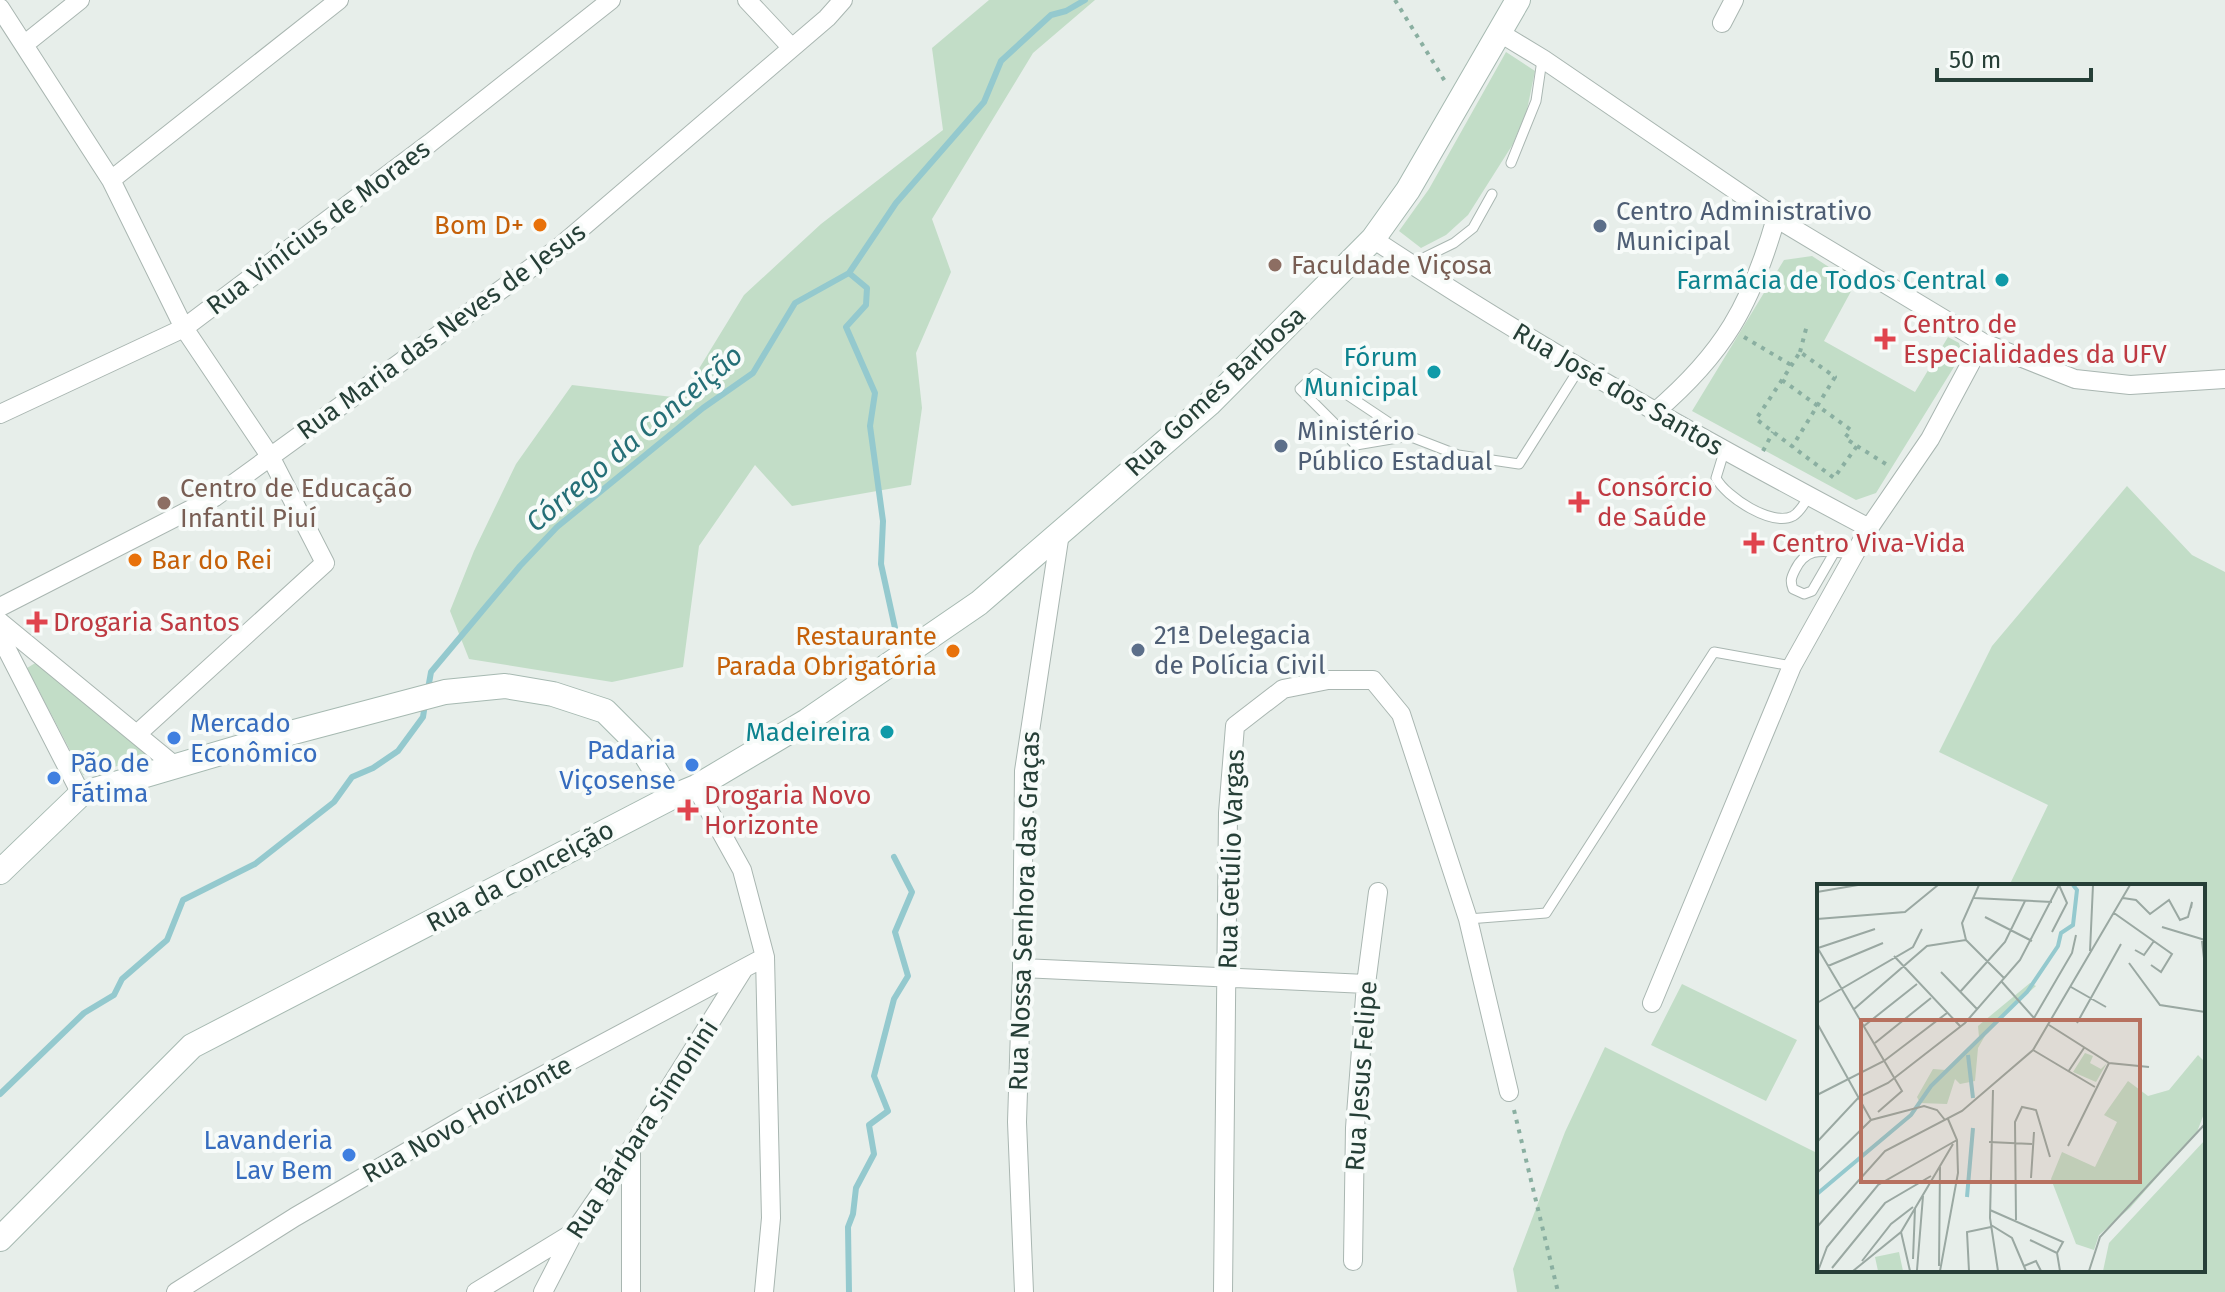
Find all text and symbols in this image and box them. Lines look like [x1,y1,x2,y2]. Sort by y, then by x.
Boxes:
scale bar [1937,32,2091,82]
text: 50 m [1949,46,2001,74]
street label: Rua Vinícius de Moraes [200,133,436,322]
place label: Centro Administrativo Municipal [1616,196,1872,257]
place label: Bom D+ [434,210,524,241]
street label: Rua Maria das Neves de Jesus [291,216,592,447]
marker: Bom D+ [531,216,549,234]
marker: Centro Administrativo Municipal [1591,217,1609,235]
place label: Faculdade Viçosa [1291,250,1492,281]
marker: Faculdade Viçosa [1266,256,1284,274]
place label: Farmácia de Todos Central [1676,265,1986,296]
marker: Farmácia de Todos Central [1993,271,2011,289]
street label: Rua Gomes Barbosa [1119,300,1312,483]
place label: Centro de Especialidades da UFV [1903,309,2167,370]
street label: Rua José dos Santos [1507,317,1728,462]
marker: Centro de Especialidades da UFV [1874,328,1896,350]
water label: Córrego da Conceição [519,338,749,539]
place label: Fórum Municipal [1304,342,1418,403]
marker: Fórum Municipal [1425,363,1443,381]
place label: Ministério Público Estadual [1297,416,1493,477]
marker: Ministério Público Estadual [1272,437,1290,455]
place label: Consórcio de Saúde [1597,472,1713,533]
place label: Centro de Educação Infantil Piuí [180,473,413,534]
marker: Consórcio de Saúde [1568,491,1590,513]
marker: Centro de Educação Infantil Piuí [155,494,173,512]
place label: Centro Viva-Vida [1772,528,1966,559]
marker: Centro Viva-Vida [1743,532,1765,554]
place label: Bar do Rei [151,545,272,576]
marker: Bar do Rei [126,551,144,569]
place label: Drogaria Santos [53,607,240,638]
marker: Drogaria Santos [28,613,46,631]
place label: 21ª Delegacia de Polícia Civil [1154,620,1326,681]
place label: Restaurante Parada Obrigatória [716,621,937,682]
marker: 21ª Delegacia de Polícia Civil [1129,641,1147,659]
marker: Restaurante Parada Obrigatória [944,642,962,660]
place label: Mercado Econômico [190,708,318,769]
place label: Madeireira [746,717,871,748]
marker: Madeireira [878,723,896,741]
marker: Mercado Econômico [165,729,183,747]
street label: Rua Nossa Senhora das Graças [1003,731,1046,1092]
place label: Padaria Viçosense [559,735,676,796]
place label: Pão de Fátima [70,748,150,809]
street label: Rua Getúlio Vargas [1212,748,1251,970]
marker: Padaria Viçosense [683,756,701,774]
marker: Pão de Fátima [45,769,63,787]
place label: Drogaria Novo Horizonte [704,780,871,841]
marker: Drogaria Novo Horizonte [679,801,697,819]
street label: Rua da Conceição [421,814,619,939]
inset map [1817,884,2205,1272]
street label: Rua Jesus Felipe [1339,980,1384,1172]
street label: Rua Bárbara Simonini [560,1014,725,1245]
street label: Rua Novo Horizonte [357,1049,577,1190]
place label: Lavanderia Lav Bem [204,1125,333,1186]
marker: Lavanderia Lav Bem [340,1146,358,1164]

